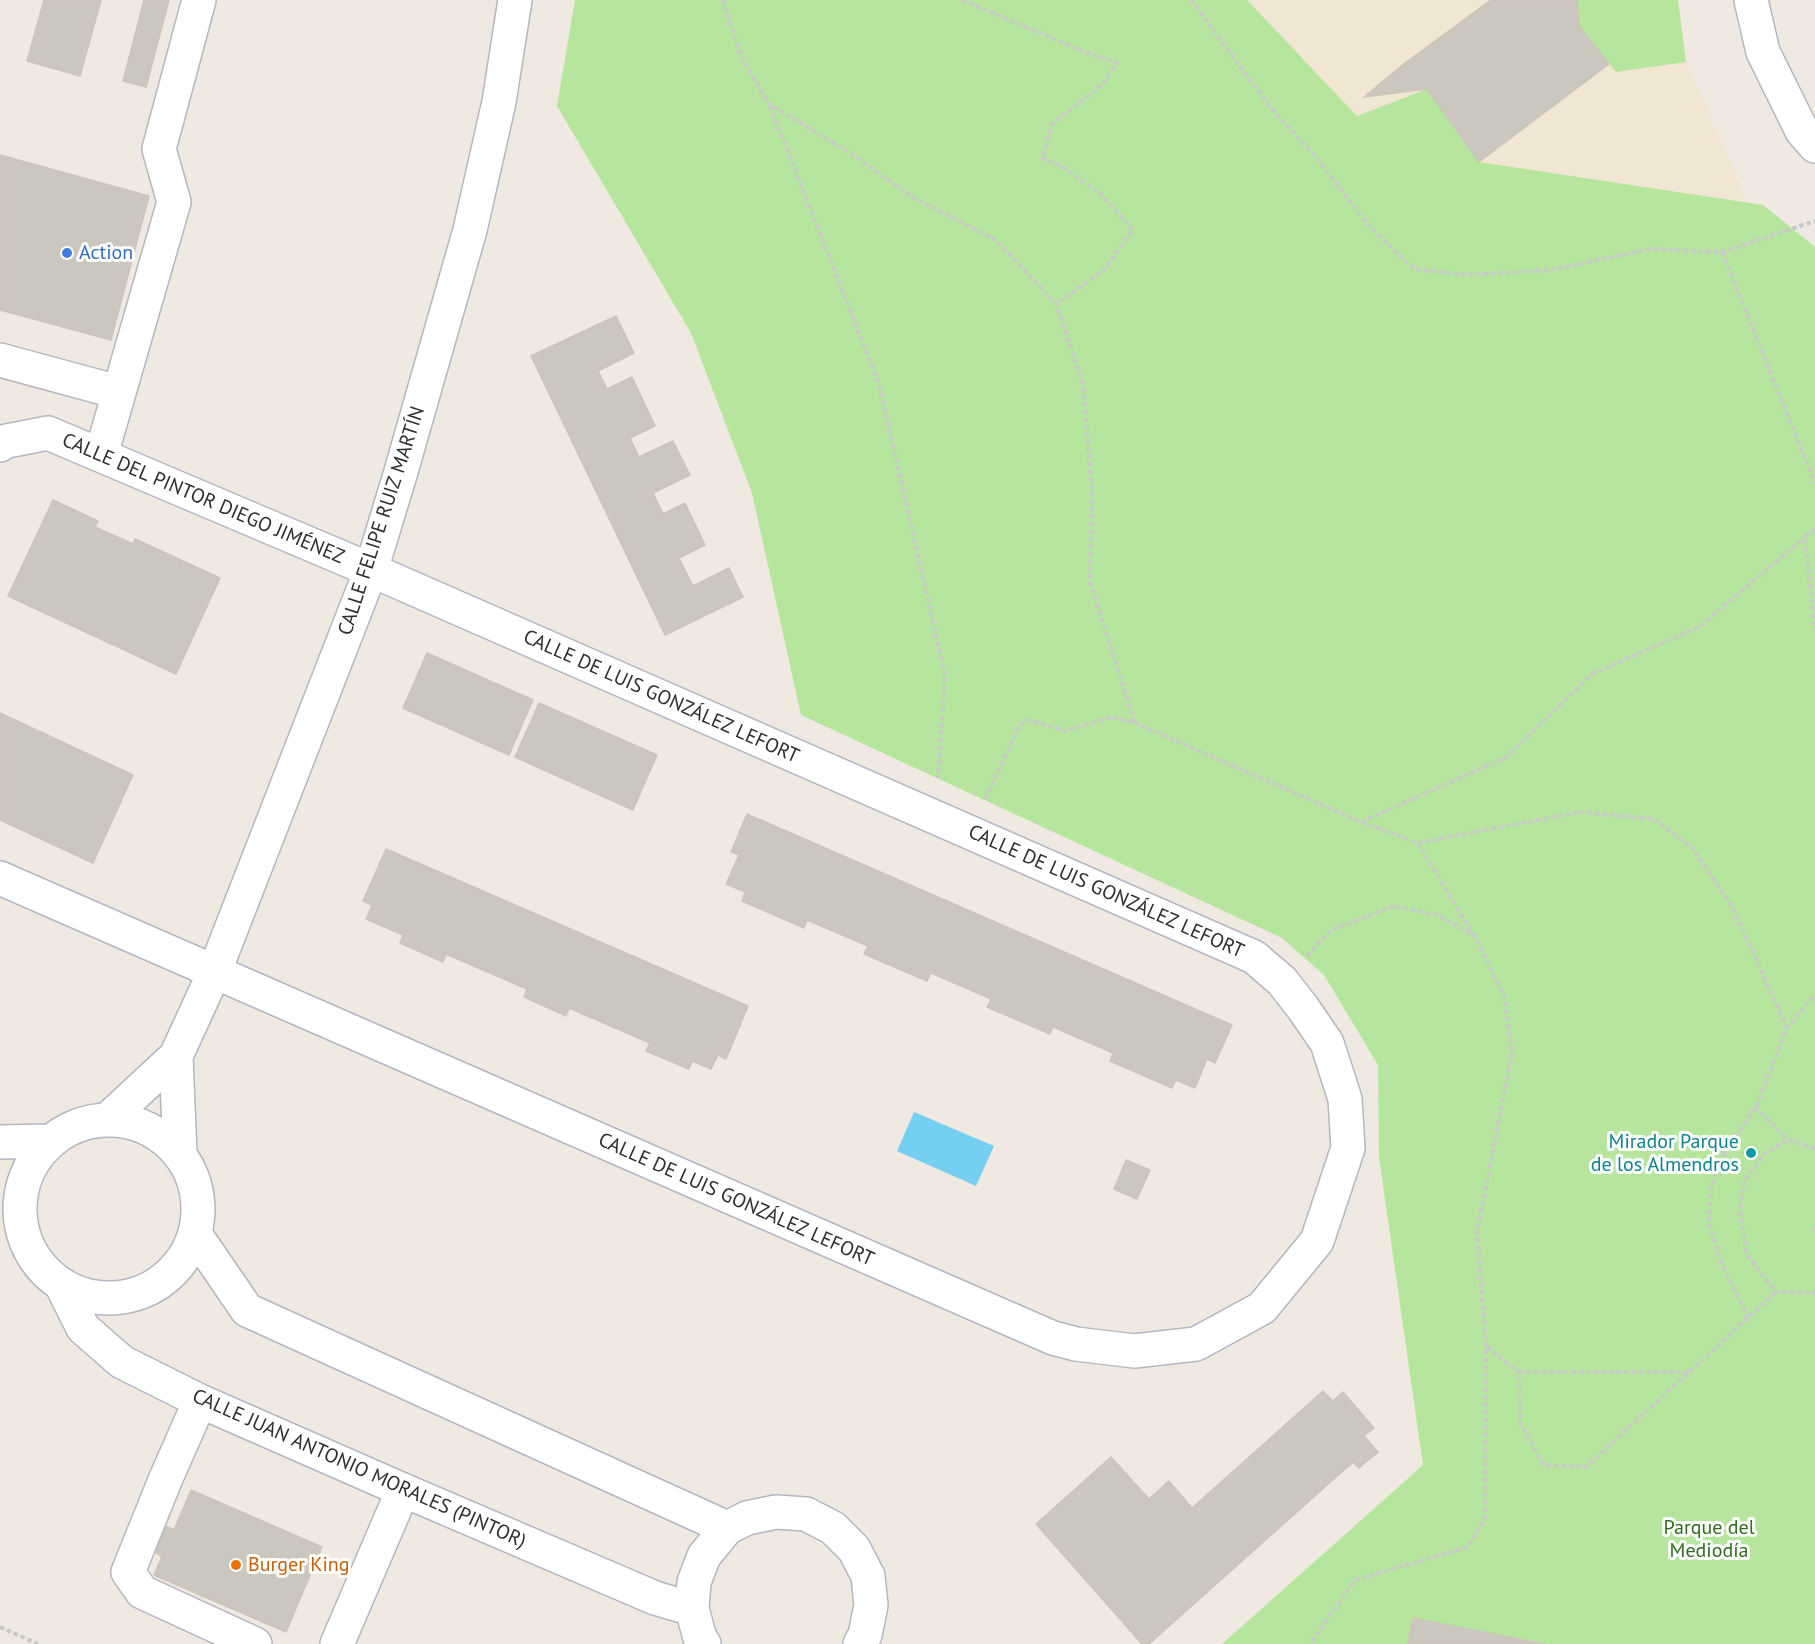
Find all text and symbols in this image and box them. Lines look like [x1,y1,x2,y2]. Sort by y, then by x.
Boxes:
place label: Action [79,241,133,265]
marker: Action [60,246,74,260]
street label: CALLE FELIPE RUIZ MARTÍN [334,403,430,639]
street label: CALLE DEL PINTOR DIEGO JIMÉNEZ [58,428,348,570]
street label: CALLE DE LUIS GONZÁLEZ LEFORT [519,625,803,769]
street label: CALLE DE LUIS GONZÁLEZ LEFORT [964,820,1248,964]
street label: CALLE DE LUIS GONZÁLEZ LEFORT [594,1128,878,1272]
place label: Mirador Parque de los Almendros [1591,1130,1739,1177]
marker: Mirador Parque de los Almendros [1744,1146,1758,1160]
street label: CALLE JUAN ANTONIO MORALES (PINTOR) [188,1384,530,1554]
park label: Parque del Mediodía [1664,1516,1754,1563]
place label: Burger King [248,1553,350,1577]
marker: Burger King [229,1558,243,1572]

